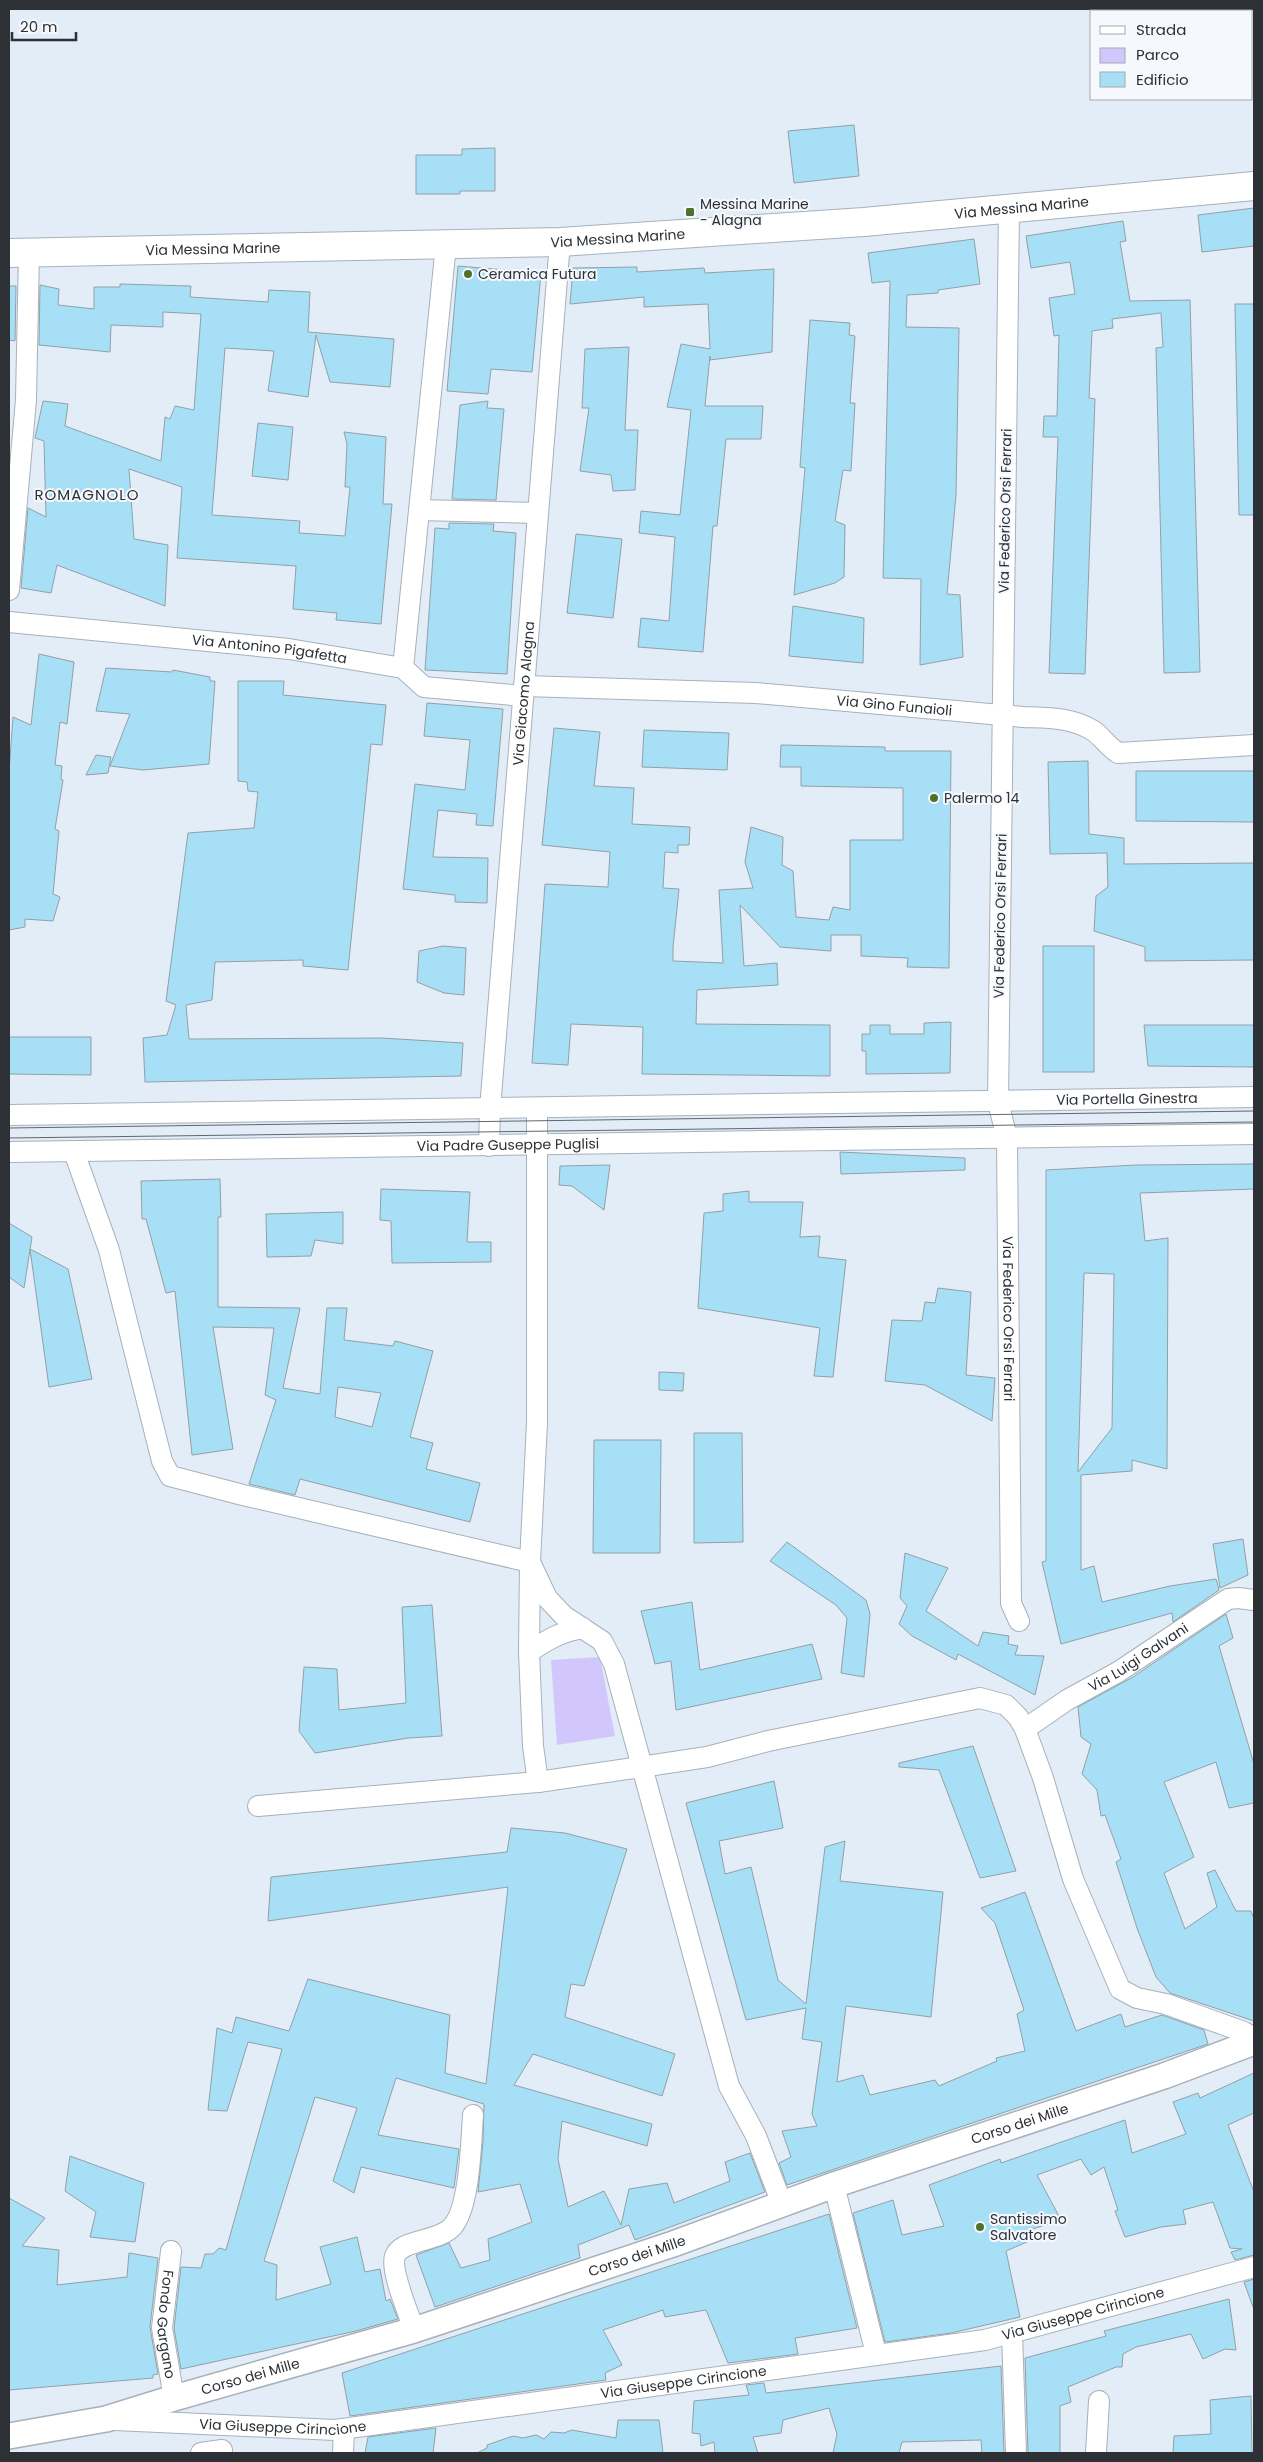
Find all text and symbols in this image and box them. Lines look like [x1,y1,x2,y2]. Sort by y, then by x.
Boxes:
scale bar [12,10,76,42]
legend [1090,10,1253,100]
text: 20 m [20,16,58,37]
text: Strada [1136,19,1186,40]
text: Parco [1136,44,1179,65]
text: Edificio [1136,69,1189,90]
street label: Via Messina Marine [953,191,1090,224]
place label: Messina Marine - Alagna [700,194,809,230]
marker: Messina Marine - Alagna [684,206,696,218]
street label: Via Messina Marine [550,224,686,252]
street label: Via Messina Marine [145,238,281,260]
place label: Ceramica Futura [478,264,597,284]
marker: Ceramica Futura [462,268,474,280]
street label: Via Federico Orsi Ferrari [994,428,1016,594]
district label: ROMAGNOLO [34,484,140,505]
street label: Via Giacomo Alagna [508,620,539,766]
street label: Via Antonino Pigafetta [191,630,349,669]
street label: Via Gino Funaioli [836,690,953,721]
place label: Palermo 14 [944,788,1020,808]
marker: Palermo 14 [928,792,940,804]
street label: Via Federico Orsi Ferrari [989,833,1011,999]
street label: Via Portella Ginestra [1056,1088,1198,1110]
street label: Via Padre Guseppe Puglisi [417,1133,599,1156]
street label: Via Federico Orsi Ferrari [998,1236,1019,1401]
street label: Via Luigi Galvani [1085,1618,1192,1696]
street label: Corso dei Mille [968,2098,1071,2149]
place label: Santissimo Salvatore [990,2209,1067,2245]
marker: Santissimo Salvatore [974,2221,986,2233]
street label: Corso dei Mille [586,2230,689,2281]
street label: Fondo Gargano [152,2269,181,2380]
street label: Via Giuseppe Cirincione [1000,2282,1167,2345]
street label: Corso dei Mille [199,2353,302,2400]
street label: Via Giuseppe Cirincione [599,2360,768,2403]
street label: Via Giuseppe Cirincione [199,2414,368,2440]

